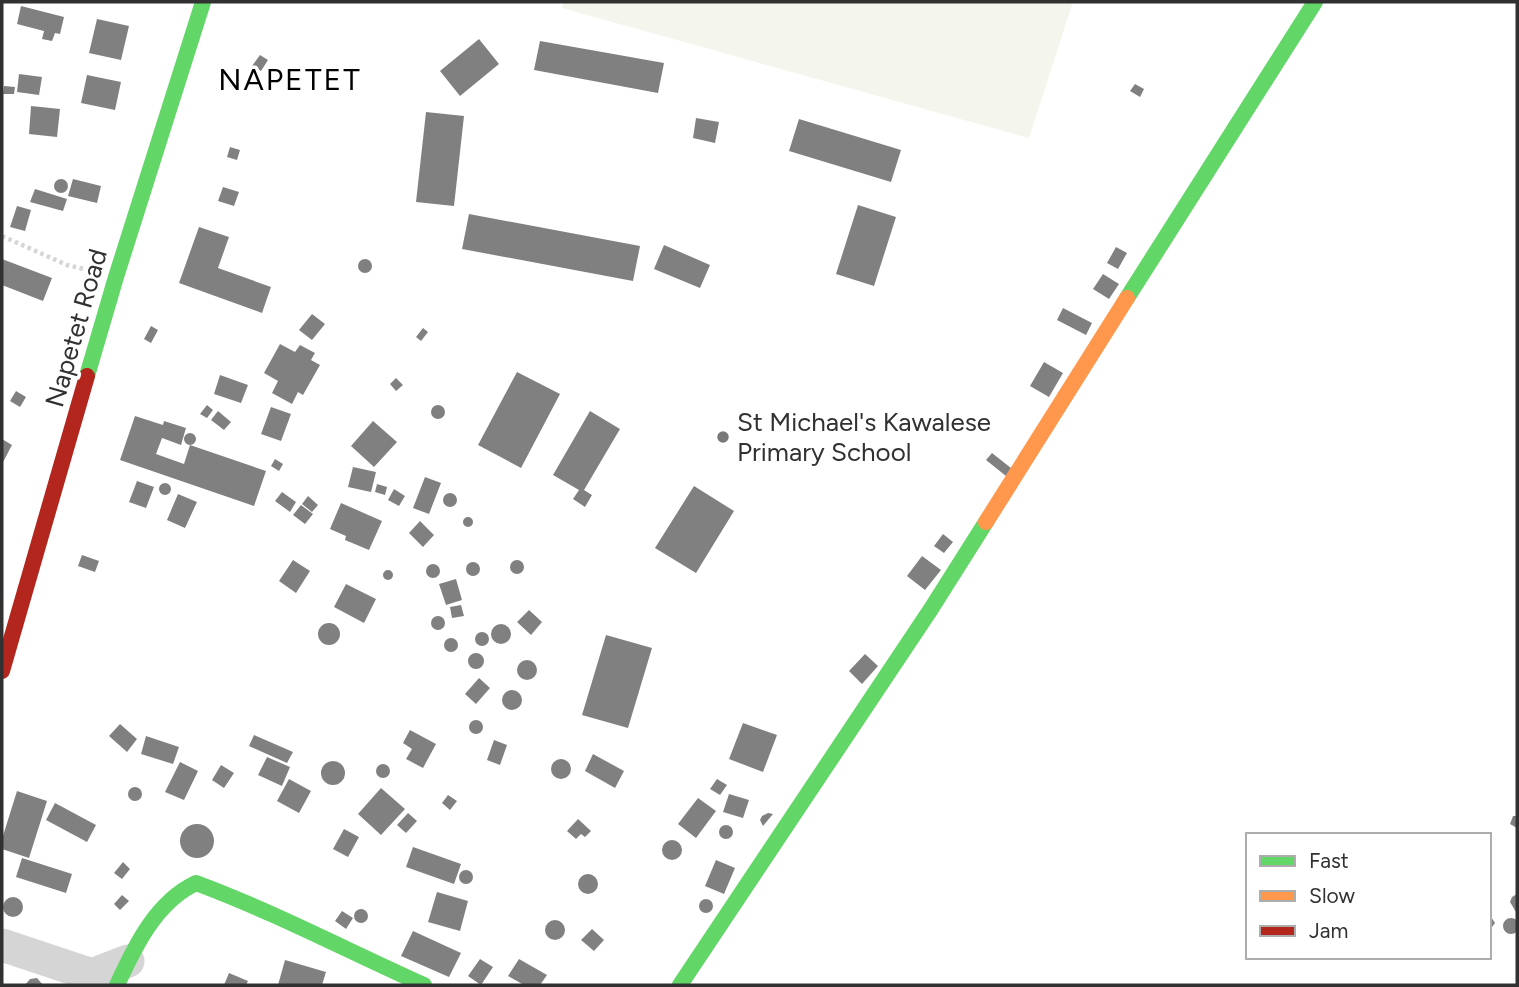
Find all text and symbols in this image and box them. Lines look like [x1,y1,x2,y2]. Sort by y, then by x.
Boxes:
district label: NAPETET [218,61,362,98]
street label: Napetet Road [38,245,114,411]
place label: St Michael's Kawalese Primary School [737,406,991,468]
marker: St Michael's Kawalese Primary School [715,429,731,445]
legend [1246,833,1491,959]
text: Fast [1309,848,1349,873]
text: Slow [1309,883,1355,908]
text: Jam [1309,918,1348,943]

